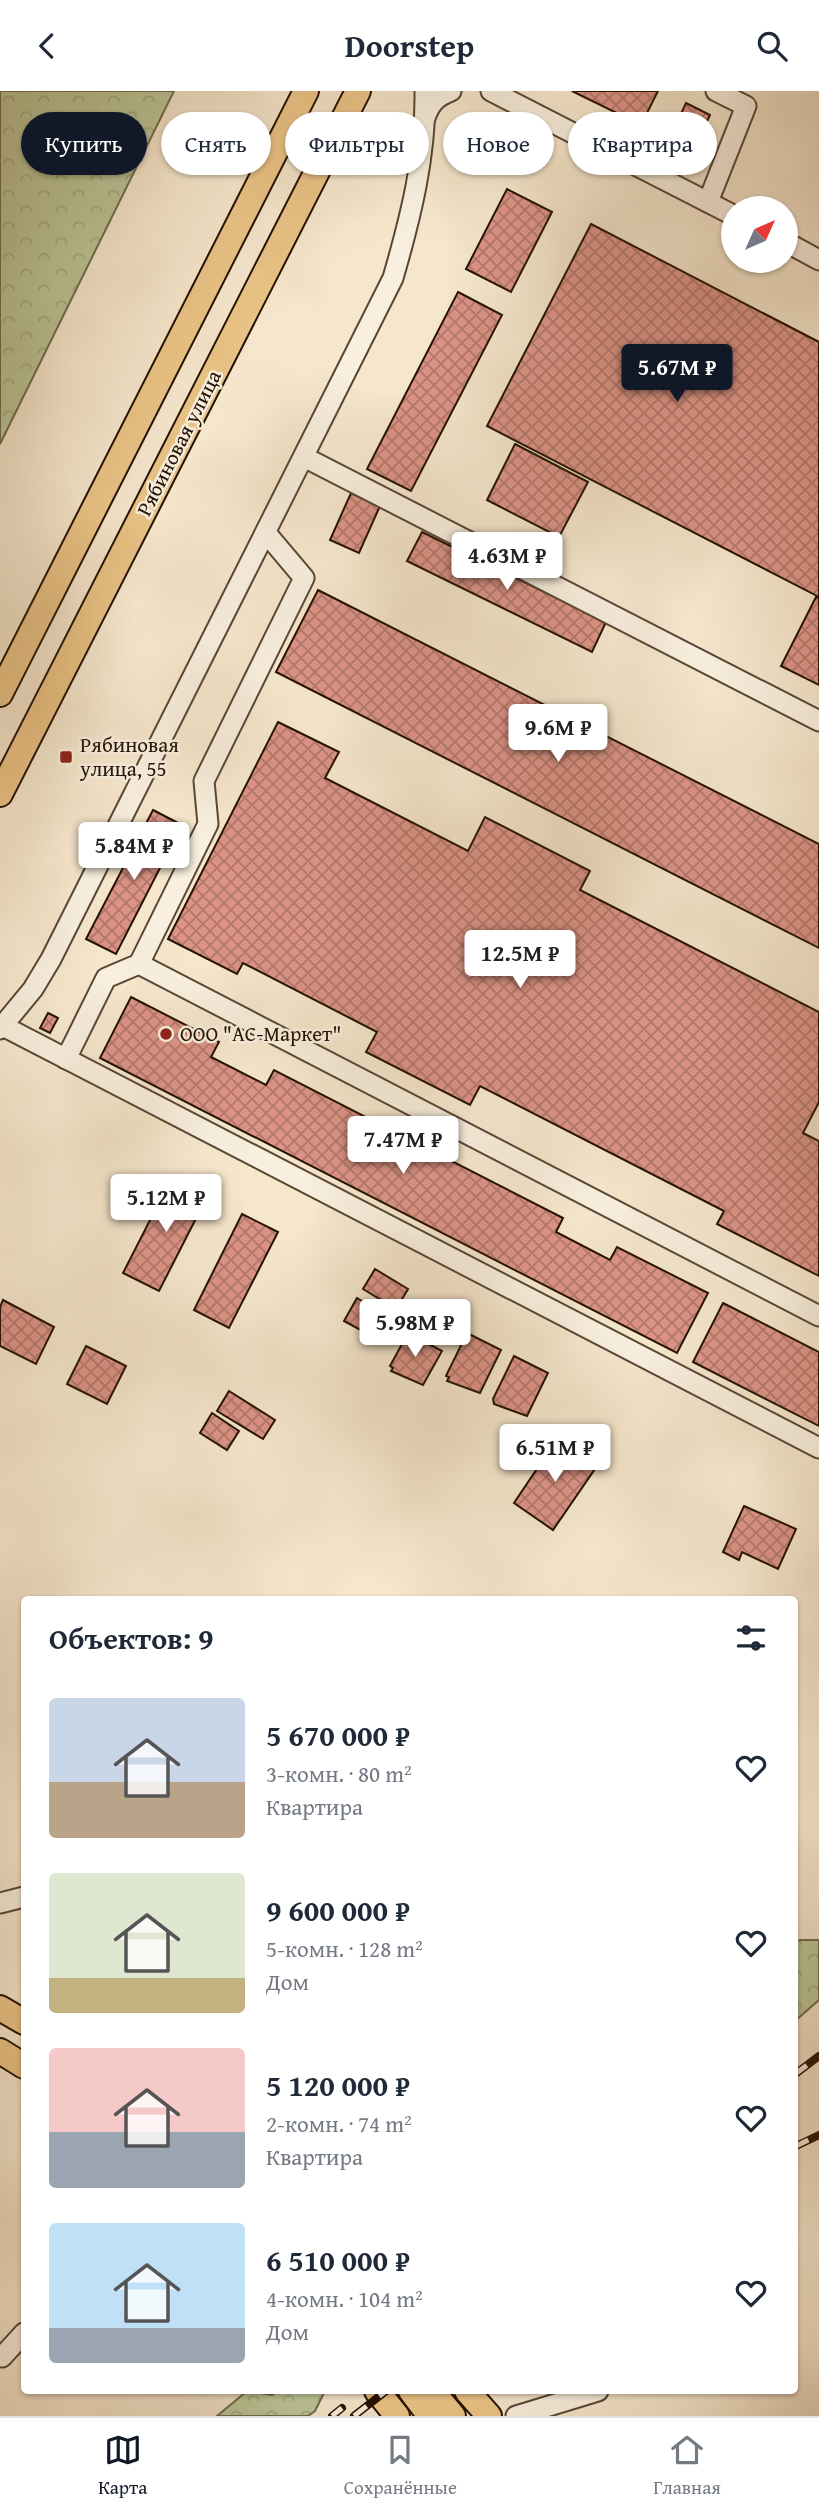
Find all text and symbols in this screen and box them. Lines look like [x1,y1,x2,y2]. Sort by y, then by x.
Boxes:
text: Doorstep [345,22,474,69]
icon: back [28,27,66,65]
icon: search [753,27,791,65]
chip: Купить [21,112,147,175]
chip: Снять [161,112,271,175]
chip: Фильтры [285,112,429,175]
chip: Новое [443,112,554,175]
chip: Квартира [568,112,717,175]
north arrow [721,196,798,273]
map controls [721,196,798,273]
pin: 5.67M ₽ [612,345,742,404]
text: 5.67M ₽ [637,350,717,383]
street label: Рябиновая улица [128,364,229,521]
pin: 4.63M ₽ [442,533,572,592]
text: 4.63M ₽ [467,538,547,571]
pin: 9.6M ₽ [501,705,615,764]
text: 9.6M ₽ [524,710,592,743]
place label: Рябиновая улица, 55 [79,729,179,784]
marker: Рябиновая улица, 55 [58,749,74,765]
pin: 5.84M ₽ [69,823,199,882]
text: 5.84M ₽ [94,828,174,861]
pin: 12.5M ₽ [455,930,585,990]
text: 12.5M ₽ [480,936,560,969]
place label: ООО "АС-Маркет" [180,1018,341,1049]
marker: ООО "АС-Маркет" [158,1026,174,1042]
pin: 7.47M ₽ [338,1117,468,1176]
text: 7.47M ₽ [363,1122,443,1155]
pin: 5.12M ₽ [101,1175,231,1234]
text: 5.12M ₽ [126,1180,206,1213]
pin: 5.98M ₽ [350,1299,480,1359]
text: 5.98M ₽ [375,1305,455,1338]
pin: 6.51M ₽ [490,1425,620,1484]
text: 6.51M ₽ [515,1430,595,1463]
text: Объектов: 9 [49,1616,213,1660]
icon: filters [732,1619,770,1657]
text: 5 670 000 ₽ [266,1713,410,1757]
icon: home [105,1726,189,1810]
icon: heart [732,1749,770,1787]
text: 3-комн. · 80 m² [266,1757,412,1790]
text: Квартира [266,1790,363,1823]
text: 9 600 000 ₽ [266,1888,410,1932]
icon: home [105,1901,189,1985]
icon: heart [732,1924,770,1962]
text: 5-комн. · 128 m² [266,1932,423,1965]
text: Дом [266,1965,309,1998]
text: 5 120 000 ₽ [266,2063,410,2107]
icon: home [105,2076,189,2160]
icon: heart [732,2099,770,2137]
text: 2-комн. · 74 m² [266,2107,412,2140]
text: Квартира [266,2140,363,2173]
text: 6 510 000 ₽ [266,2238,410,2282]
icon: home [105,2251,189,2335]
icon: heart [732,2274,770,2312]
text: 4-комн. · 104 m² [266,2282,423,2315]
text: Дом [266,2315,309,2348]
tab: Карта [98,2431,147,2501]
tab: Сохранённые [344,2431,457,2501]
tab: Главная [653,2431,721,2501]

